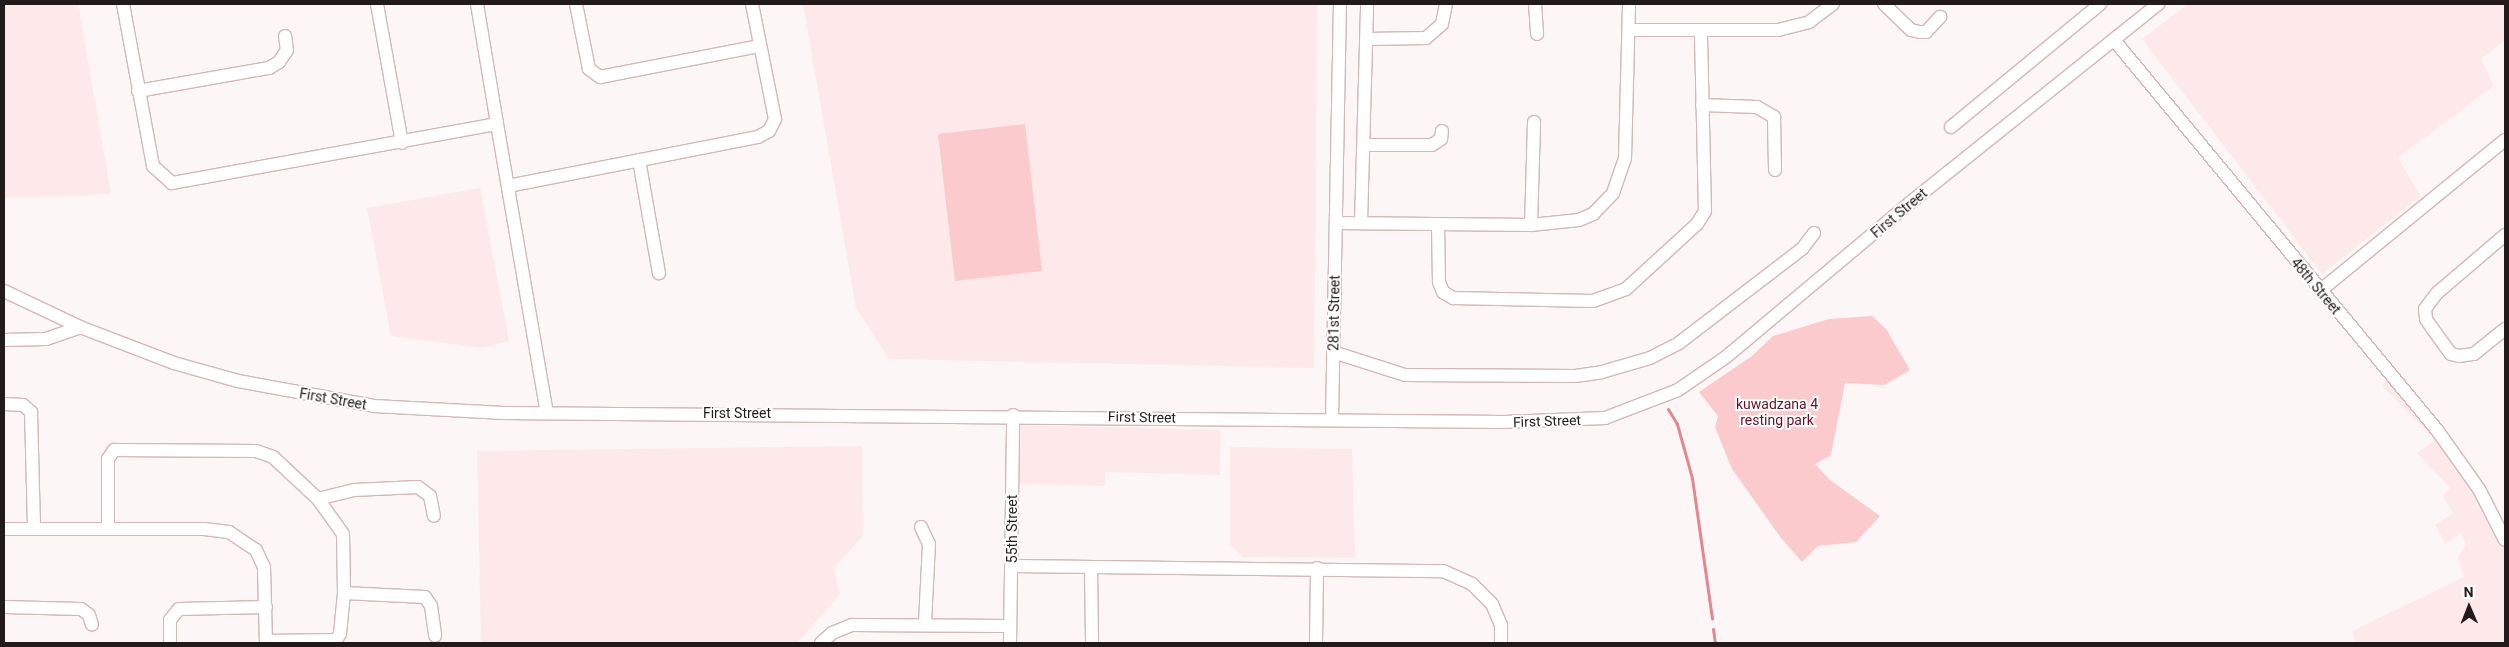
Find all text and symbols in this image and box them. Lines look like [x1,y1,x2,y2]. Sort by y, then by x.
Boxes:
street label: First Street [1868,185,1930,241]
street label: 48th Street [2288,254,2344,318]
street label: 281st Street [1325,275,1343,351]
street label: First Street [298,385,368,413]
park label: kuwadzana 4 resting park [1736,396,1818,428]
street label: First Street [703,405,771,421]
street label: First Street [1108,408,1176,426]
street label: First Street [1513,411,1581,431]
street label: 55th Street [1004,495,1020,563]
north arrow [2444,582,2494,632]
text: N [2464,584,2474,600]

